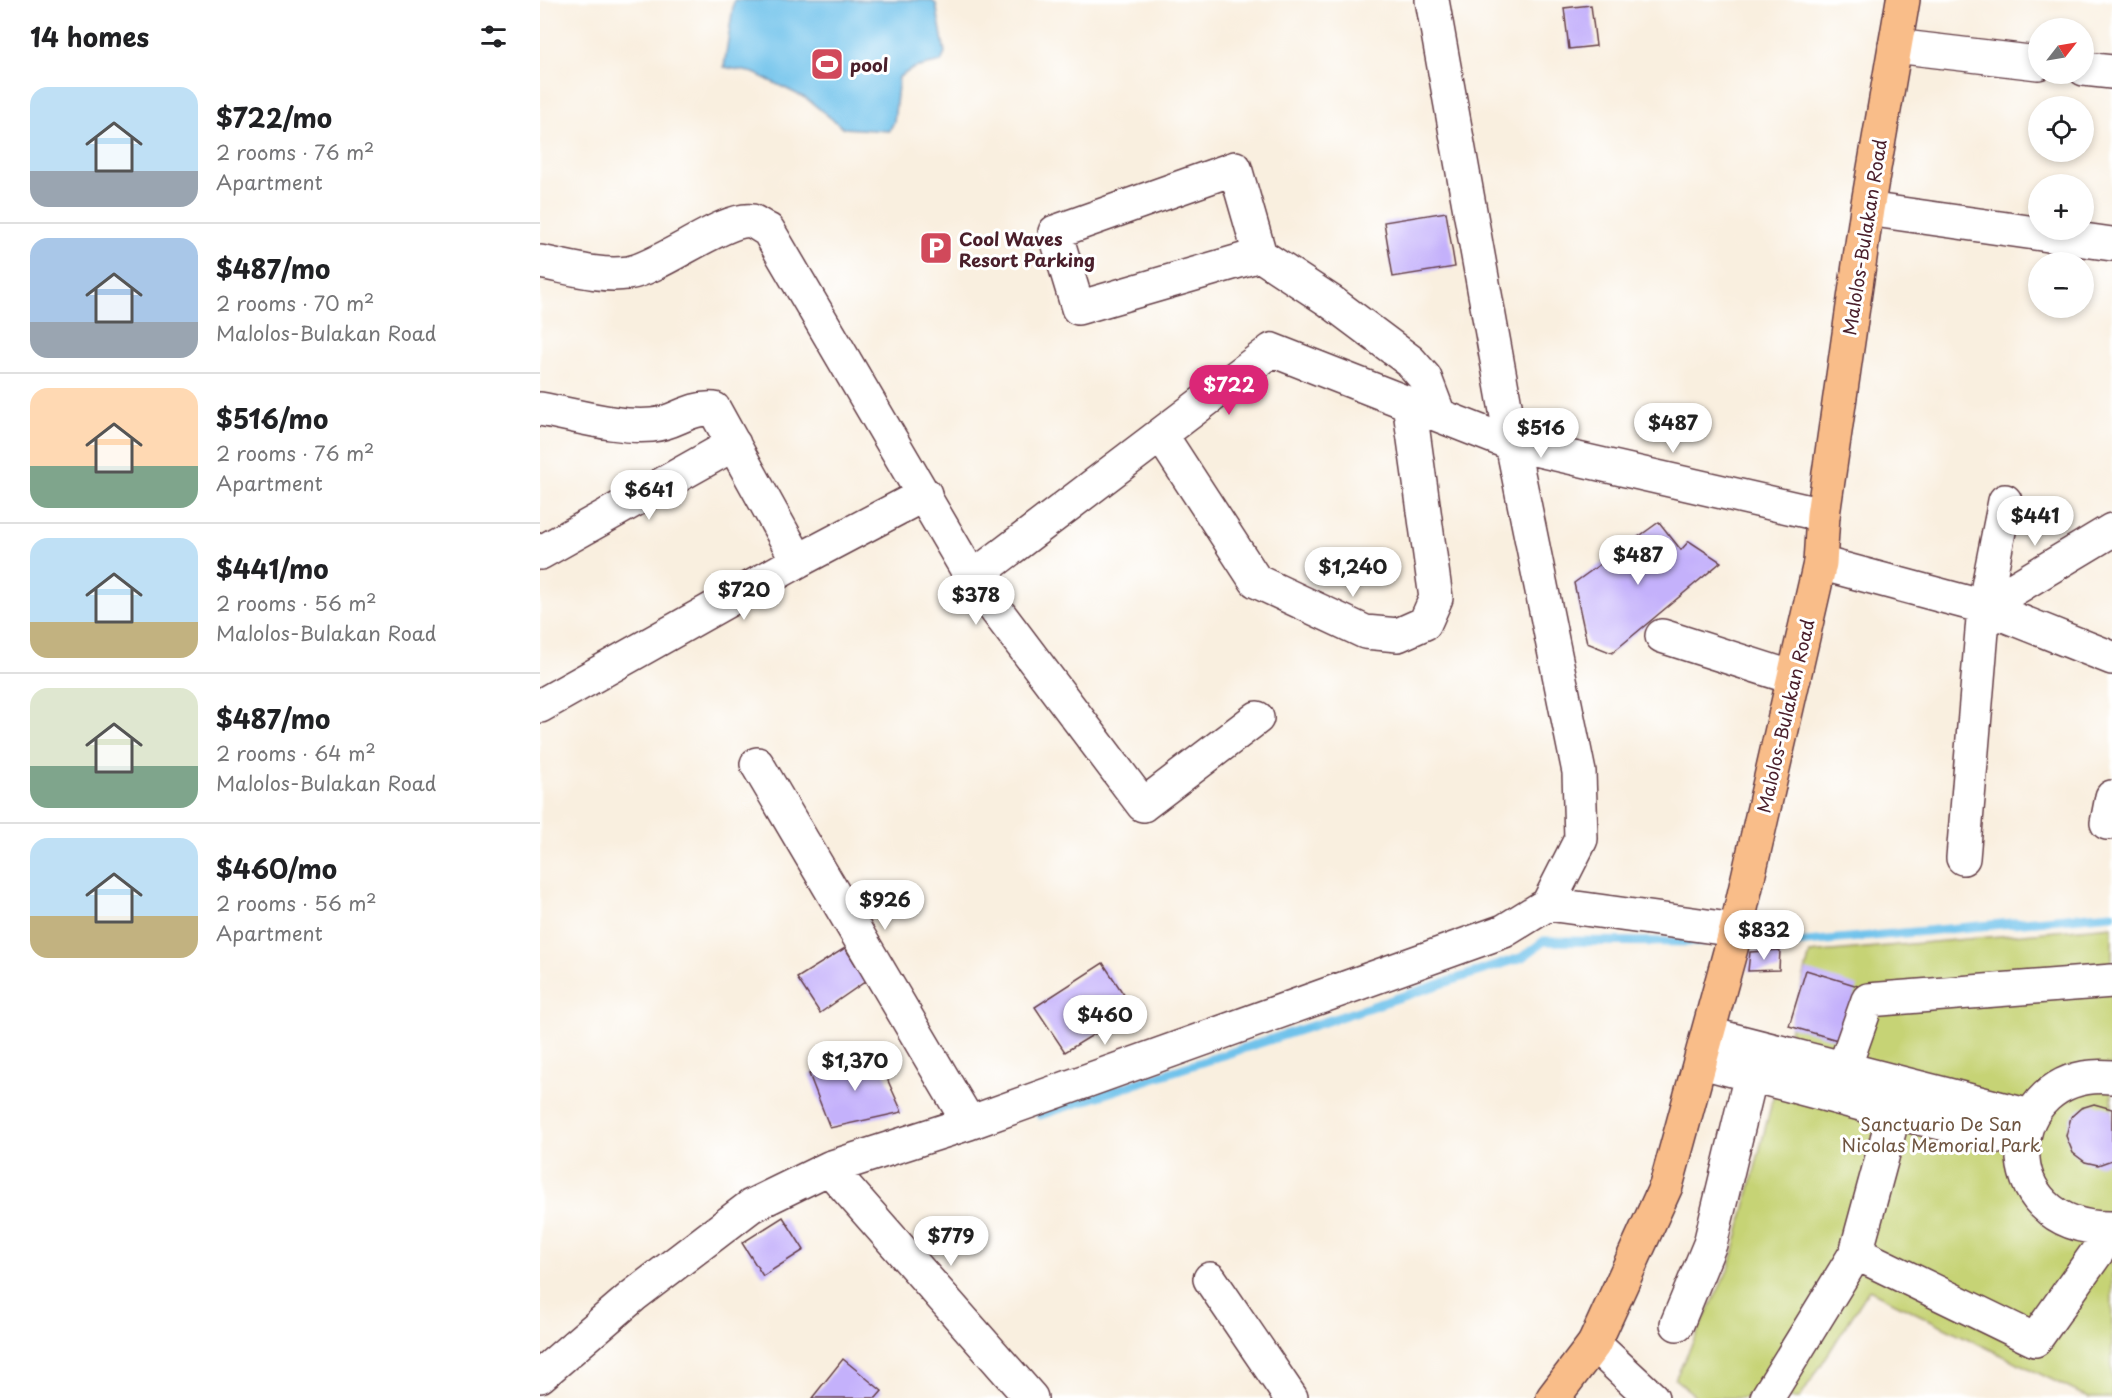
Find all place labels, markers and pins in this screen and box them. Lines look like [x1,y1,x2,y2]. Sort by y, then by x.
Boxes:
sports icon: pool [809,46,845,82]
place label: pool [850,51,888,78]
place label: Cool Waves Resort Parking [959,225,1095,273]
parking icon: Cool Waves Resort Parking [918,230,954,266]
pin: $722 [1193,365,1265,416]
pin: $487 [1637,403,1709,454]
pin: $516 [1505,408,1577,459]
pin: $641 [613,470,685,521]
pin: $441 [1999,496,2071,547]
pin: $487 [1602,535,1674,586]
pin: $1,240 [1304,547,1402,598]
pin: $720 [708,570,780,621]
pin: $378 [940,575,1012,626]
pin: $926 [849,880,921,931]
pin: $832 [1728,910,1800,961]
pin: $460 [1069,995,1141,1046]
pin: $1,370 [806,1041,904,1092]
pin: $779 [915,1216,987,1267]

